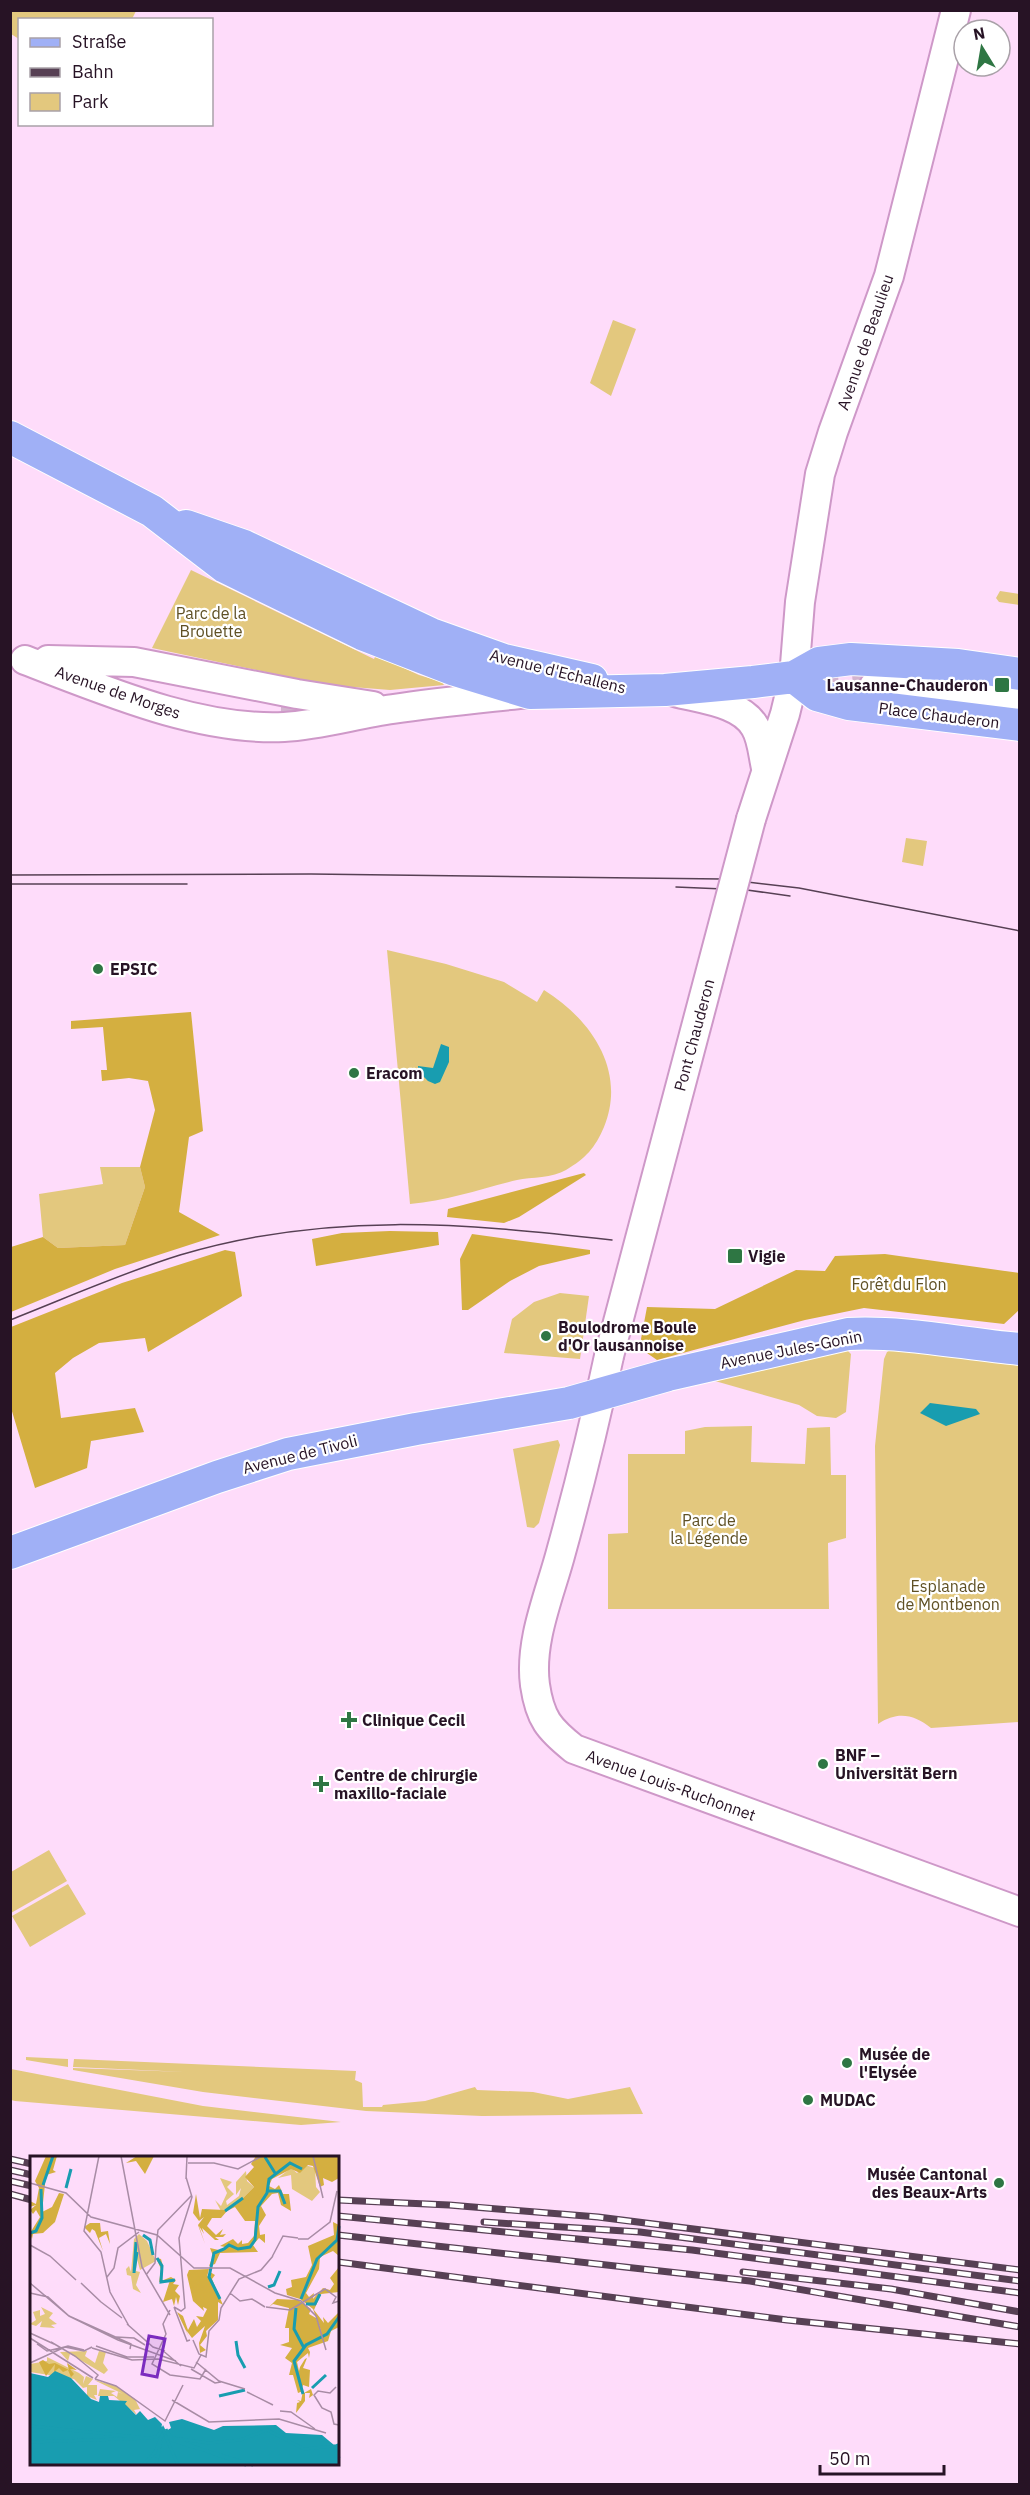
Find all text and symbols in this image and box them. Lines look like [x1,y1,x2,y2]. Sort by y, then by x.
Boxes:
legend [18,18,213,126]
north arrow [952,18,1012,78]
text: N [972,22,987,44]
text: Straße [72,30,126,53]
text: Bahn [72,60,114,83]
text: Park [72,90,109,113]
street label: Avenue de Beaulieu [832,272,898,412]
park label: Parc de la Brouette [176,603,247,641]
street label: Avenue d'Echallens [488,644,628,698]
street label: Avenue de Morges [53,661,183,723]
place label: Lausanne-Chauderon [826,675,988,695]
marker: Lausanne-Chauderon [993,676,1011,694]
street label: Place Chauderon [877,698,1001,732]
place label: EPSIC [110,959,157,979]
marker: EPSIC [91,962,105,976]
street label: Pont Chauderon [669,977,719,1093]
place label: Eracom [366,1063,423,1083]
marker: Eracom [347,1066,361,1080]
place label: Vigie [748,1246,785,1266]
marker: Vigie [726,1247,744,1265]
park label: Forêt du Flon [852,1274,946,1294]
place label: Boulodrome Boule d'Or lausannoise [558,1317,696,1355]
street label: Avenue Jules-Gonin [718,1325,864,1373]
marker: Boulodrome Boule d'Or lausannoise [539,1329,553,1343]
street label: Avenue de Tivoli [241,1430,359,1478]
park label: Parc de la Légende [670,1510,748,1548]
park label: Esplanade de Montbenon [896,1576,1000,1614]
place label: Clinique Cecil [362,1710,465,1730]
marker: Clinique Cecil [340,1711,358,1729]
street label: Avenue Louis-Ruchonnet [583,1745,759,1825]
place label: BNF – Universität Bern [835,1745,958,1783]
marker: BNF – Universität Bern [816,1757,830,1771]
place label: Centre de chirurgie maxillo-faciale [334,1765,478,1803]
marker: Centre de chirurgie maxillo-faciale [312,1775,330,1793]
place label: Musée de l'Elysée [859,2044,930,2082]
marker: Musée de l'Elysée [840,2056,854,2070]
place label: MUDAC [820,2090,876,2110]
marker: MUDAC [801,2093,815,2107]
inset map [30,2156,339,2465]
place label: Musée Cantonal des Beaux-Arts [867,2164,987,2202]
marker: Musée Cantonal des Beaux-Arts [992,2176,1006,2190]
scale bar [820,2438,944,2476]
text: 50 m [829,2447,871,2470]

